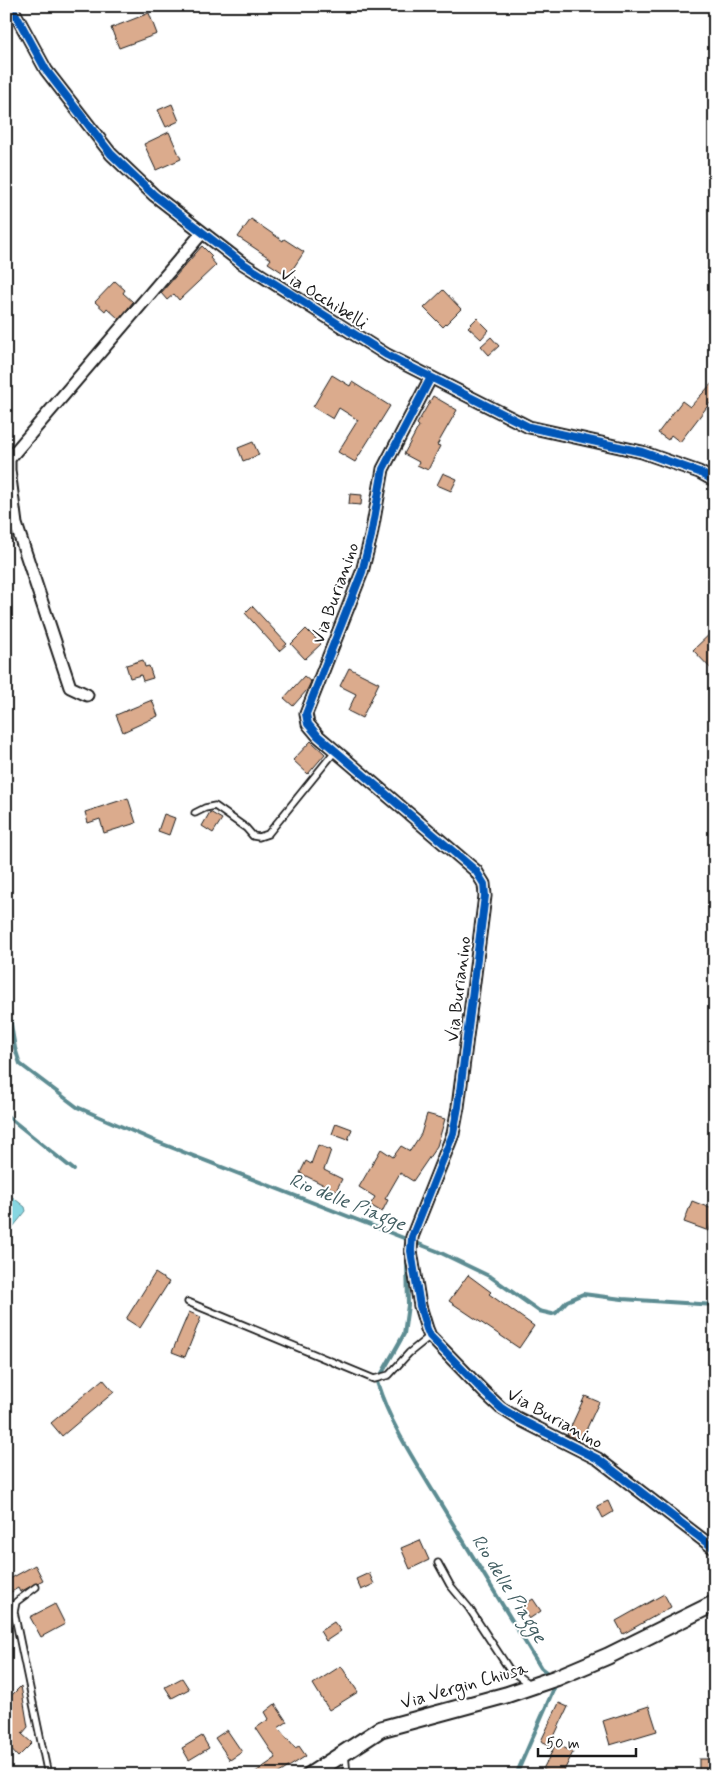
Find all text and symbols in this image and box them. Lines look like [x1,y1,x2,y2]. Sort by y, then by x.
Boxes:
street label: Via Occhibelli [275,262,372,335]
street label: Via Burianino [306,539,365,647]
street label: Via Burianino [441,935,477,1043]
water label: Rio delle Piagge [285,1168,410,1239]
street label: Via Burianino [502,1383,607,1455]
water label: Rio delle Piagge [464,1530,552,1650]
street label: Via Vergin Chiusa [398,1656,531,1717]
scale bar [538,1726,636,1758]
text: 50 m [546,1734,580,1754]

